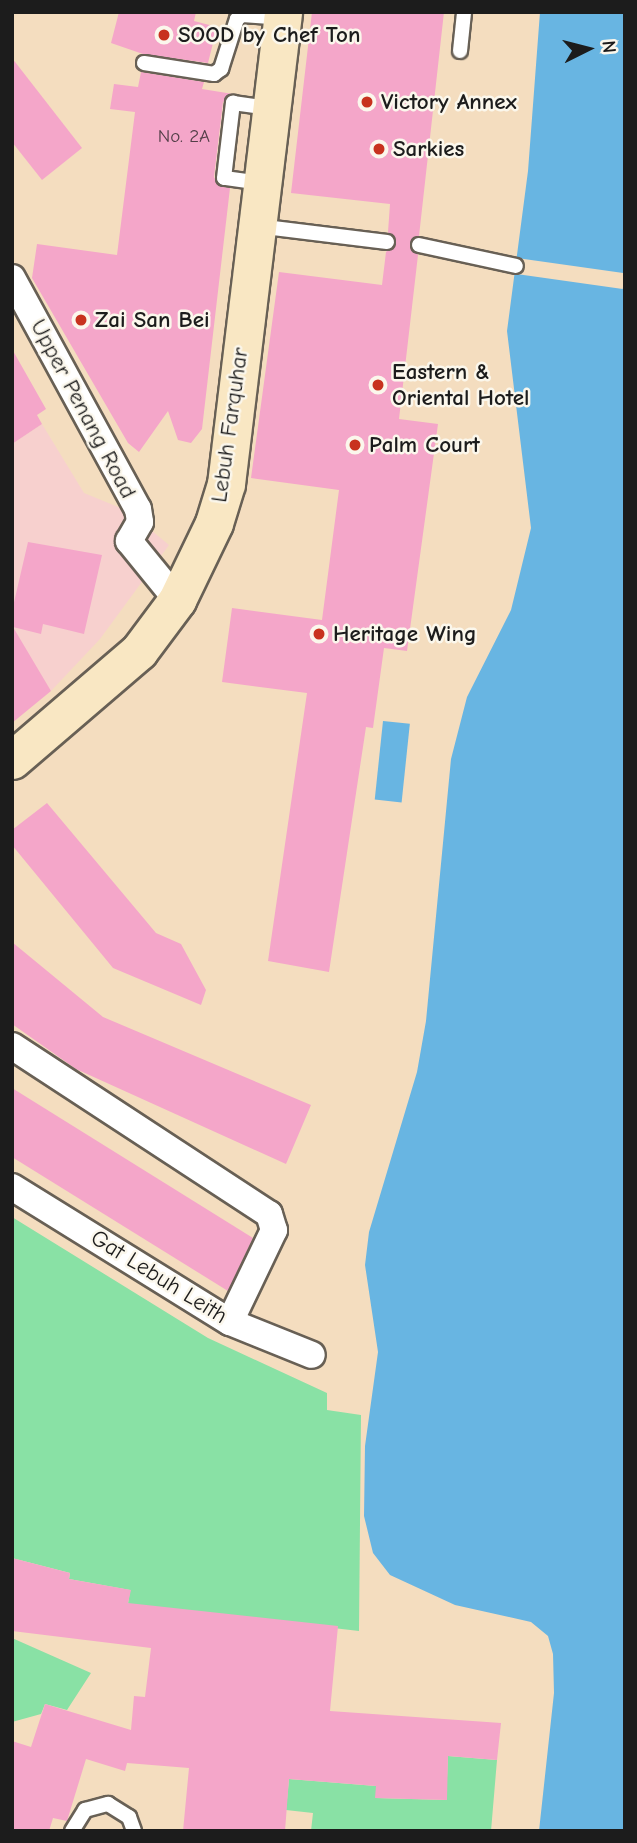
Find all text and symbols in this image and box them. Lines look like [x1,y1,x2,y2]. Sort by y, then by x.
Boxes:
north arrow [553,14,623,84]
place label: SOOD by Chef Ton [178,21,360,49]
marker: SOOD by Chef Ton [156,27,172,43]
text: N [597,39,620,54]
place label: Victory Annex [381,88,517,116]
marker: Victory Annex [359,94,375,110]
house number: No. 2A [158,126,210,148]
place label: Sarkies [393,135,464,163]
marker: Sarkies [371,141,387,157]
place label: Zai San Bei [95,306,210,334]
marker: Zai San Bei [73,312,89,328]
street label: Upper Penang Road [24,315,142,503]
street label: Lebuh Farquhar [205,346,255,504]
place label: Eastern & Oriental Hotel [392,358,530,412]
marker: Eastern & Oriental Hotel [370,377,386,393]
place label: Palm Court [369,431,480,459]
marker: Palm Court [347,437,363,453]
place label: Heritage Wing [333,620,476,648]
marker: Heritage Wing [311,626,327,642]
street label: Gat Lebuh Leith [86,1224,232,1330]

